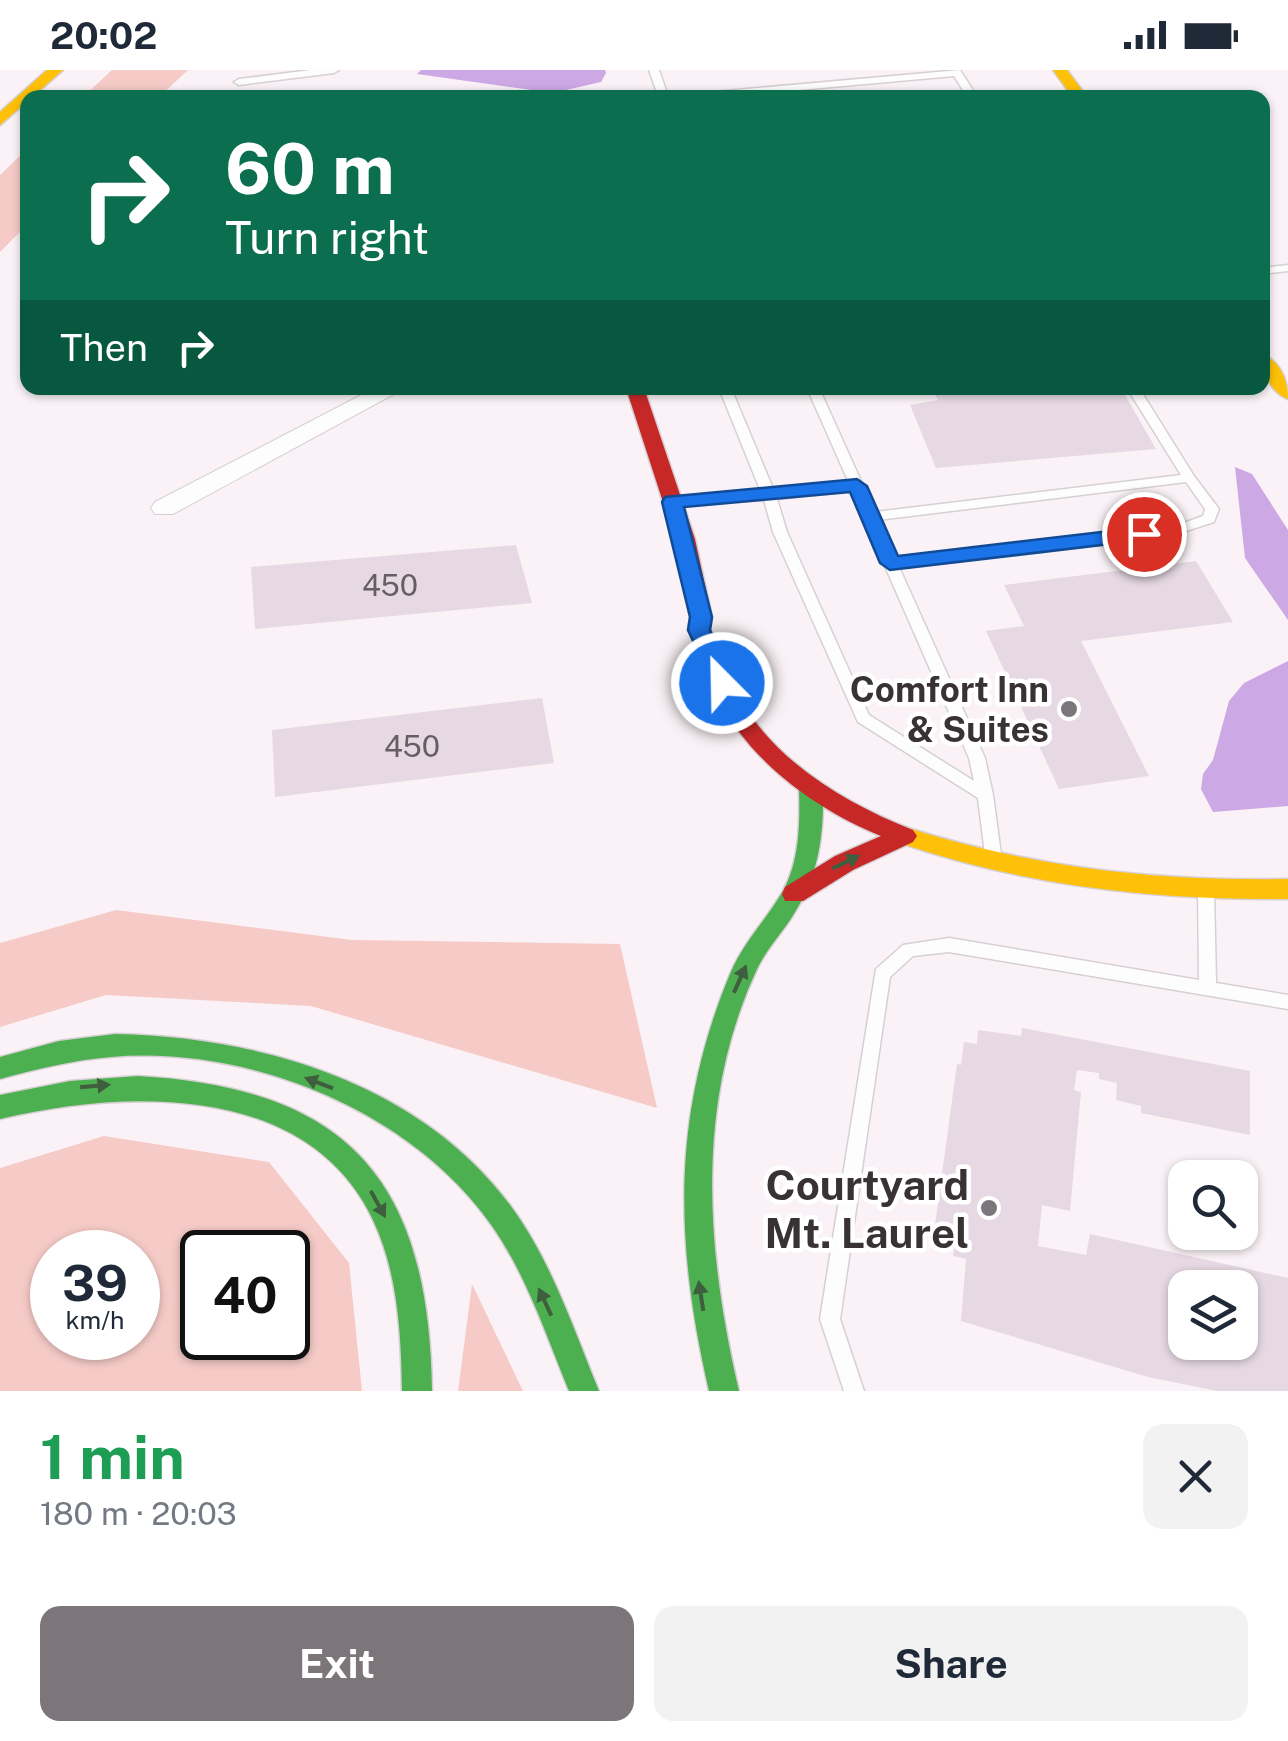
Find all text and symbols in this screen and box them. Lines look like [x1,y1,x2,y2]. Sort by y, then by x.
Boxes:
text: 20:02 [50,13,157,58]
text: 60 m [225,127,395,210]
icon: right [60,130,190,260]
text: Turn right [225,211,429,264]
icon: right [168,320,223,375]
text: Then [60,325,148,370]
pin [1102,492,1187,577]
icon: arrive [1117,507,1172,562]
house number: 450 [362,567,418,603]
position arrow [670,631,774,735]
place label: Comfort Inn & Suites [850,669,1049,750]
marker: Comfort Inn & Suites [1058,698,1080,720]
house number: 450 [384,728,440,764]
one-way arrow [832,854,861,871]
one-way arrow [732,964,748,994]
one-way arrow [304,1075,334,1090]
one-way arrow [79,1078,111,1094]
place label: Courtyard Mt. Laurel [765,1160,969,1257]
map controls [1168,1160,1258,1360]
button: search [1168,1160,1258,1250]
one-way arrow [369,1190,387,1218]
marker: Courtyard Mt. Laurel [978,1197,1000,1219]
speed limit sign: 40 [180,1230,310,1360]
text: 39 [62,1253,128,1312]
button: layers [1168,1270,1258,1360]
one-way arrow [693,1280,709,1312]
one-way arrow [536,1287,553,1316]
text: km/h [66,1305,124,1335]
text: 1 min [40,1422,185,1493]
button: close [1143,1424,1248,1529]
text: 180 m · 20:03 [40,1495,237,1532]
button: Exit [40,1606,634,1721]
button: Share [654,1606,1248,1721]

